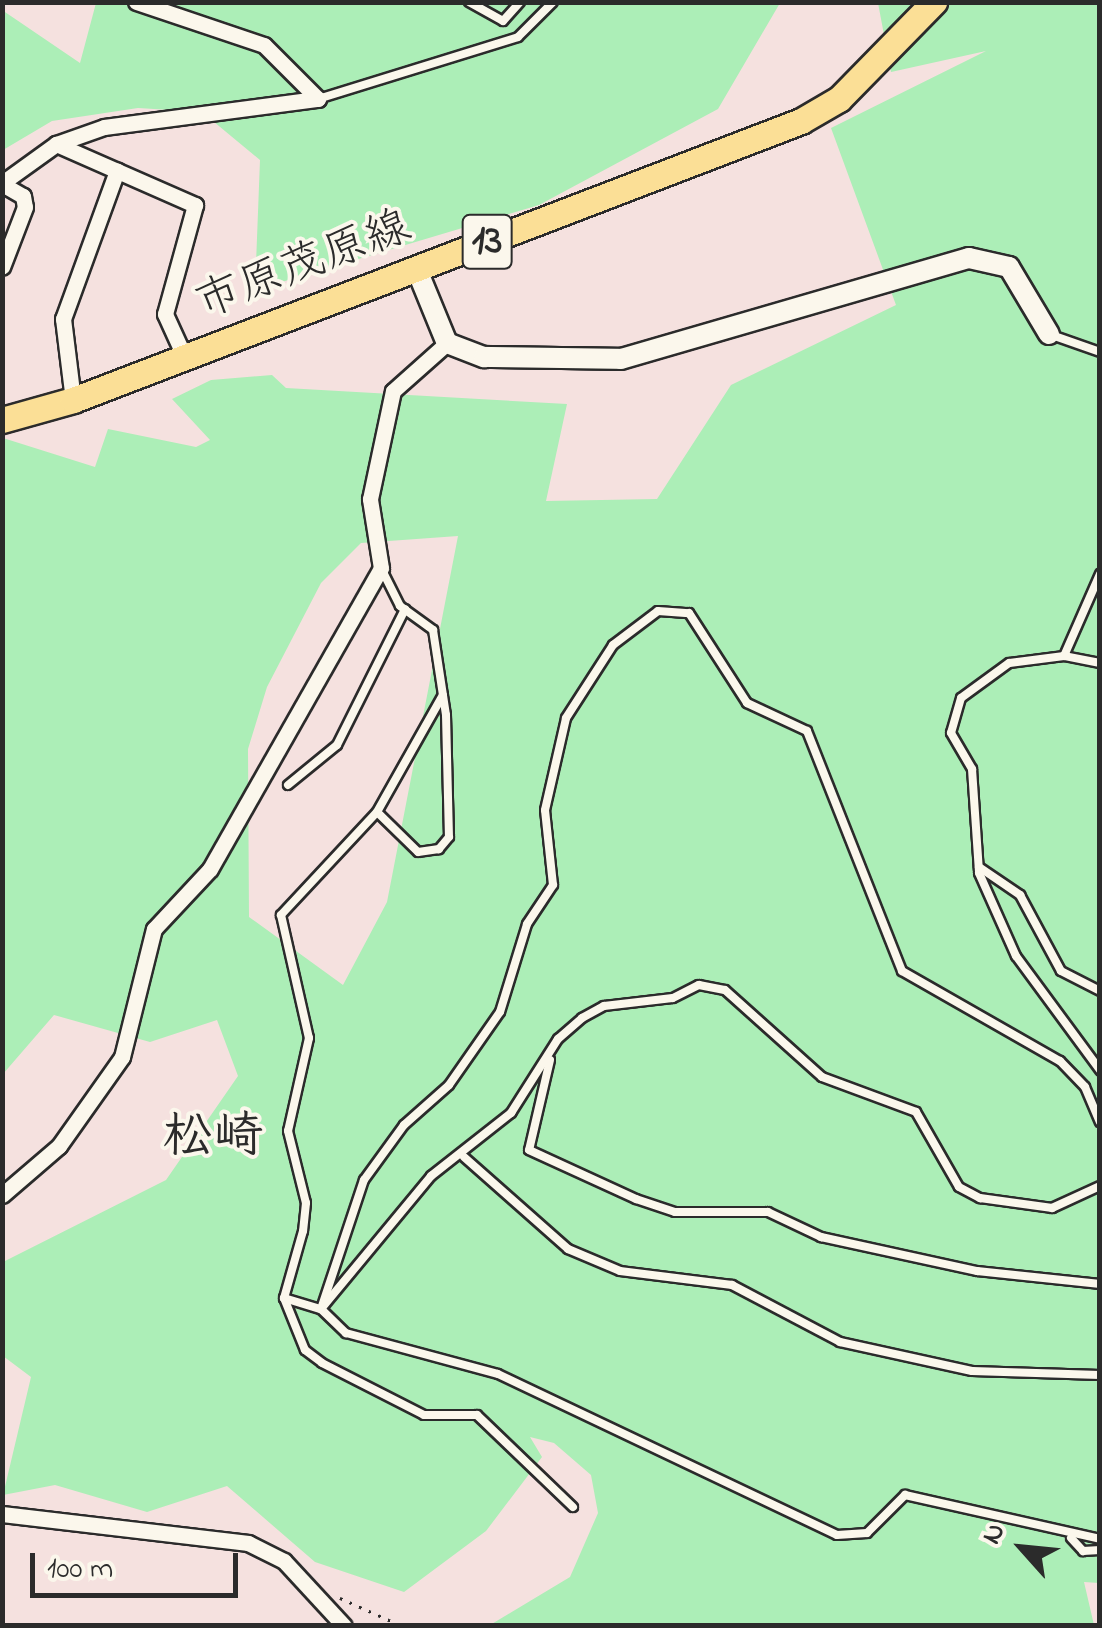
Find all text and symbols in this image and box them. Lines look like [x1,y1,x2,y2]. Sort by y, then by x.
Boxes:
street label: 市原茂原線 [189,201,419,333]
road number: 13 [460,205,514,279]
district label: 松崎 [163,1109,263,1169]
north arrow [972,1498,1072,1598]
text: N [972,1516,1017,1552]
scale bar [35,1533,242,1595]
text: 100 m [47,1548,113,1592]

